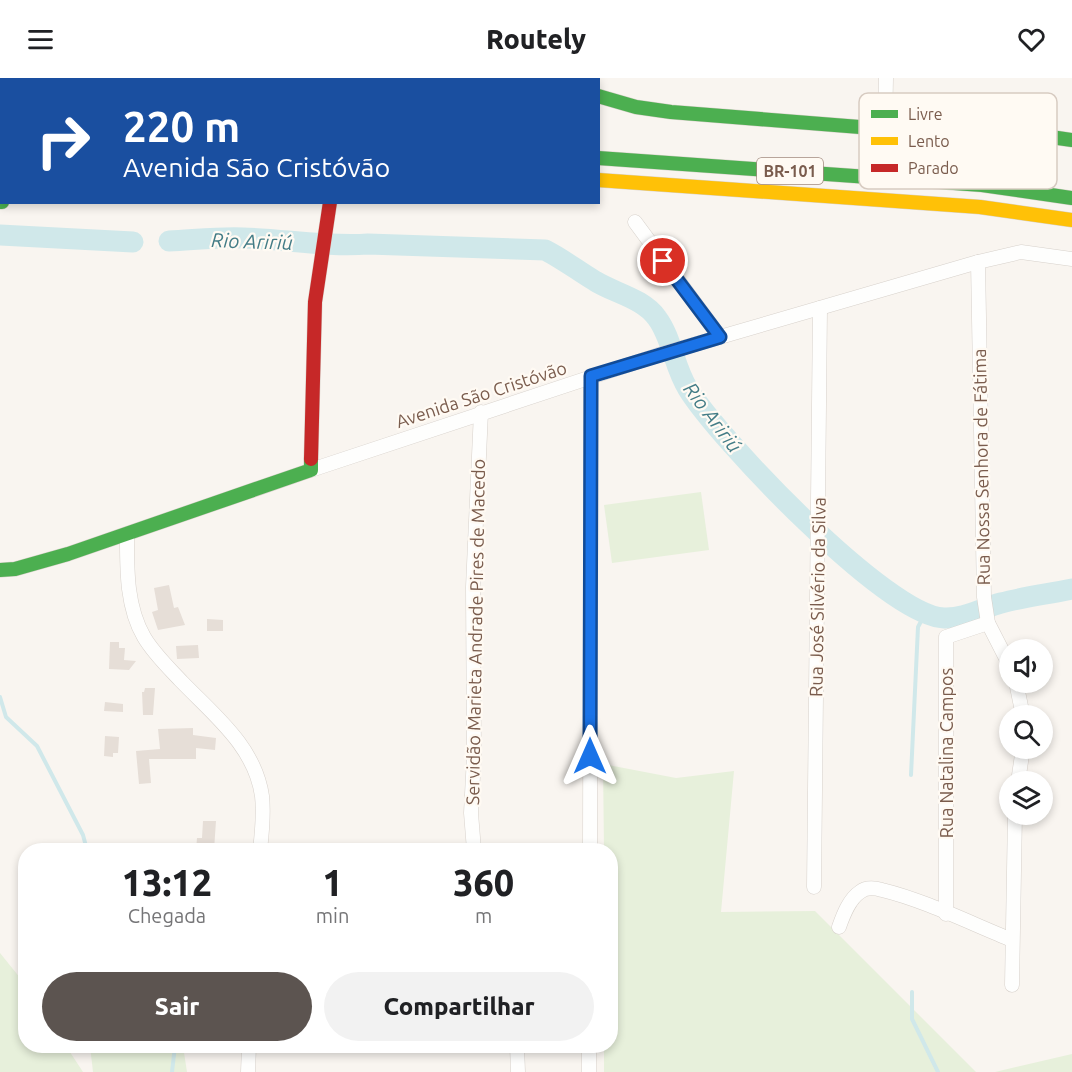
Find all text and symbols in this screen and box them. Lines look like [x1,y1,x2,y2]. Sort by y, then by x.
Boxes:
icon: menu [24,23,57,56]
icon: heart [1015,23,1048,56]
text: Routely [486,24,586,54]
legend [859,93,1057,189]
icon: right [24,102,102,180]
text: 220 m [123,103,240,150]
text: Livre [908,105,943,123]
text: Lento [908,132,950,150]
text: Avenida São Cristóvão [123,152,390,182]
road number: BR-101 [757,158,823,184]
text: Parado [908,159,959,177]
water label: Rio Aririú [211,228,293,254]
pin [637,235,688,286]
icon: arrive [646,244,679,277]
street label: Rua Nossa Senhora de Fátima [969,348,993,586]
street label: Avenida São Cristóvão [393,357,569,431]
water label: Rio Aririú [679,378,747,457]
street label: Servidão Marieta Andrade Pires de Macedo [462,459,488,805]
street label: Rua José Silvério da Silva [805,497,829,697]
map controls [999,639,1053,825]
button: sound [999,639,1053,693]
street label: Rua Natalina Campos [936,667,956,838]
button: search [999,705,1053,759]
position arrow [558,724,622,788]
button: layers [999,771,1053,825]
text: 13:12 [122,862,212,903]
text: 1 [322,862,343,903]
text: 360 [453,862,514,903]
text: Chegada [128,904,206,927]
text: min [316,904,349,927]
text: m [475,904,492,927]
button: Sair [42,972,312,1041]
button: Compartilhar [324,972,594,1041]

